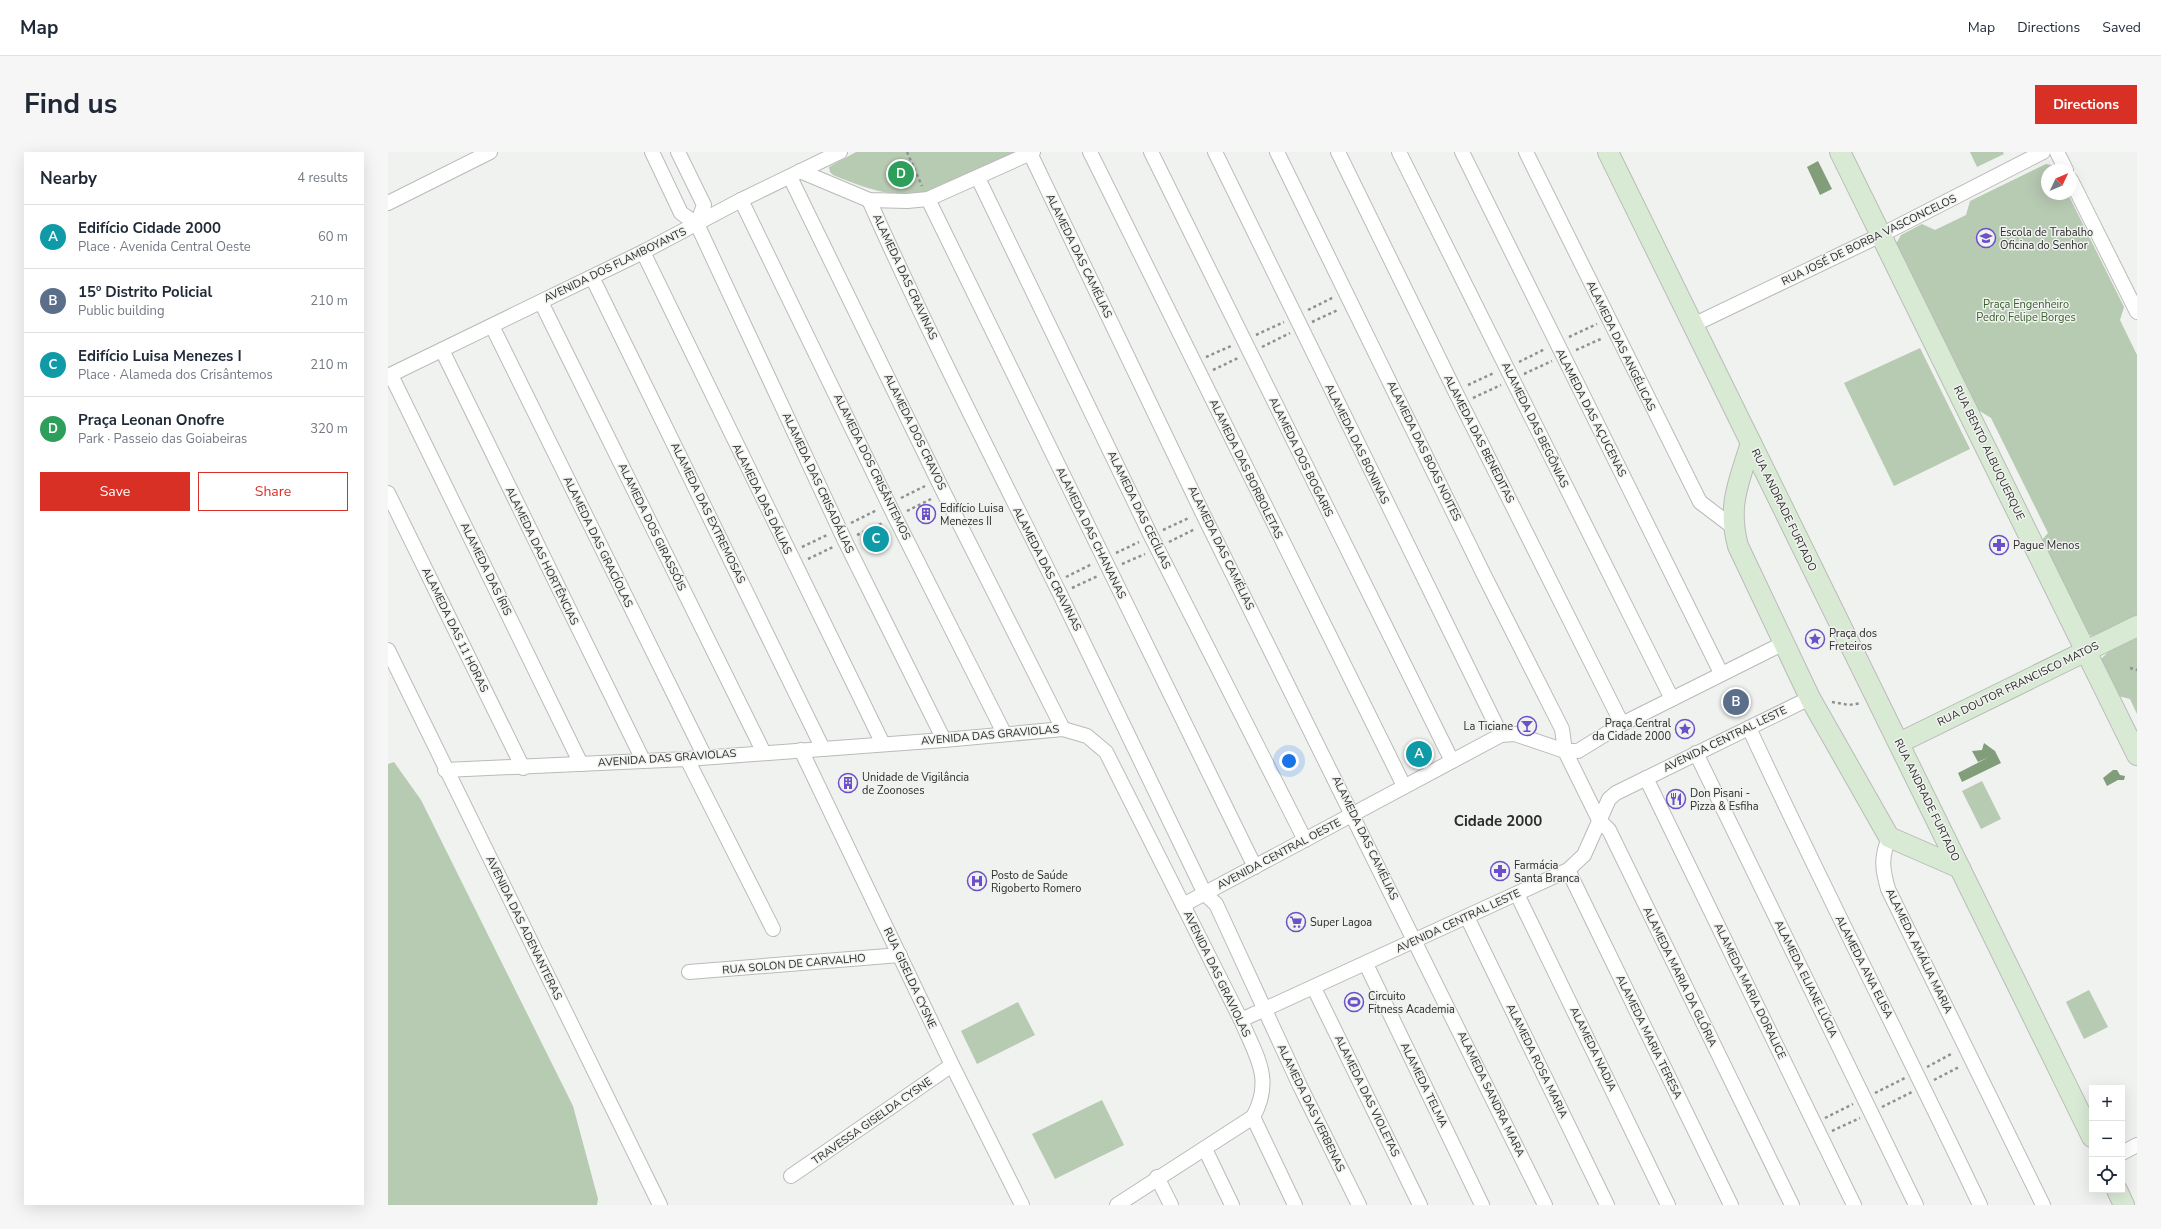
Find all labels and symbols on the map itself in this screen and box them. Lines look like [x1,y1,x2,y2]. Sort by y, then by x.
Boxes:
pin: D [888,159,914,189]
north arrow [2041,164,2077,200]
street label: RUA JOSÉ DE BORBA VASCONCELOS [1779,190,1959,289]
street label: ALAMEDA DAS CAMÉLIAS [1042,191,1117,321]
street label: ALAMEDA DAS CRAVINAS [869,212,941,343]
street label: AVENIDA DOS FLAMBOYANTS [541,224,689,306]
place label: Escola de Trabalho Oficina do Senhor [2000,225,2093,253]
school or university icon: Escola de Trabalho Oficina do Senhor [1975,227,1997,249]
street label: ALAMEDA DAS ANGÉLICAS [1583,278,1660,414]
park label: Praça Engenheiro Pedro Felipe Borges [1976,297,2076,325]
street label: ALAMEDA DAS AÇUCENAS [1552,346,1630,480]
street label: ALAMEDA DAS BEGÔNIAS [1498,359,1573,490]
street label: ALAMEDA DOS CRAVOS [880,371,950,493]
street label: ALAMEDA DAS BENEDITAS [1440,372,1518,506]
street label: ALAMEDA DAS BOAS NOITES [1383,378,1465,524]
street label: ALAMEDA DAS BONINAS [1321,382,1393,507]
street label: RUA BENTO ALBUQUERQUE [1950,383,2028,523]
street label: ALAMEDA DOS CRISÂNTEMOS [831,392,913,542]
street label: ALAMEDA DOS BOGARIS [1265,395,1337,520]
street label: ALAMEDA DAS BORBOLETAS [1206,397,1287,542]
street label: ALAMEDA DAS CRISADÁLIAS [779,410,858,556]
street label: ALAMEDA DAS EXTREMOSAS [667,440,749,586]
street label: ALAMEDA DAS DÁLIAS [729,441,796,557]
street label: RUA ANDRADE FURTADO [1748,446,1820,574]
street label: ALAMEDA DAS CECÍLIAS [1104,448,1175,572]
street label: ALAMEDA DOS GIRASSÓIS [615,460,690,594]
street label: ALAMEDA DAS CHANANAS [1053,465,1130,602]
street label: ALAMEDA DAS GRACÍOLAS [560,473,637,610]
street label: ALAMEDA DAS CAMÉLIAS [1184,483,1259,613]
street label: ALAMEDA DAS HORTÊNCIAS [502,484,583,628]
place label: Edifício Luisa Menezes II [940,501,1004,529]
building icon: Edifício Luisa Menezes II [915,503,937,525]
street label: ALAMEDA DAS CRAVINAS [1009,504,1085,634]
street label: ALAMEDA DAS ÍRIS [457,520,516,618]
pin: C [863,524,889,554]
pharmacy icon: Pague Menos [1988,534,2010,556]
place label: Pague Menos [2013,538,2080,553]
street label: ALAMEDA DAS 11 HORAS [418,565,492,695]
place label: Praça dos Freteiros [1829,626,1877,654]
place icon: Praça dos Freteiros [1804,628,1826,650]
street label: RUA DOUTOR FRANCISCO MATOS [1935,638,2102,730]
pin: B [1723,687,1749,717]
street label: AVENIDA CENTRAL LESTE [1661,702,1789,776]
bar icon: La Ticiane [1516,715,1538,737]
place label: Praça Central da Cidade 2000 [1592,716,1672,744]
place icon: Praça Central da Cidade 2000 [1674,718,1696,740]
place label: La Ticiane [1464,719,1513,734]
street label: AVENIDA DAS GRAVIOLAS [920,721,1060,749]
street label: RUA ANDRADE FURTADO [1891,736,1963,864]
pin: A [1406,739,1432,769]
street label: AVENIDA DAS GRAVIOLAS [597,746,737,770]
your location [1279,751,1299,771]
place label: Unidade de Vigilância de Zoonoses [862,770,969,798]
building icon: Unidade de Vigilância de Zoonoses [837,772,859,794]
street label: ALAMEDA DAS CAMÉLIAS [1328,773,1403,903]
place label: Don Pisani - Pizza & Esfiha [1690,786,1759,814]
restaurant icon: Don Pisani - Pizza & Esfiha [1665,788,1687,810]
district label: Cidade 2000 [1454,811,1542,831]
street label: AVENIDA CENTRAL OESTE [1214,815,1344,893]
street label: AVENIDA DAS ADENANTERAS [482,853,566,1003]
place label: Farmácia Santa Branca [1514,858,1580,886]
pharmacy icon: Farmácia Santa Branca [1489,860,1511,882]
place label: Posto de Saúde Rigoberto Romero [991,868,1081,896]
hospital icon: Posto de Saúde Rigoberto Romero [966,870,988,892]
street label: AVENIDA CENTRAL LESTE [1393,886,1523,956]
street label: ALAMEDA AMÁLIA MARIA [1882,886,1957,1016]
street label: ALAMEDA MARIA DA GLÓRIA [1640,904,1721,1049]
street label: AVENIDA DAS GRAVIOLAS [1180,908,1254,1040]
supermarket icon: Super Lagoa [1285,911,1307,933]
street label: ALAMEDA ANA ELISA [1832,913,1896,1021]
place label: Super Lagoa [1310,915,1372,930]
street label: ALAMEDA ELIANE LÚCIA [1771,917,1842,1040]
street label: ALAMEDA MARIA DORALICE [1711,921,1789,1061]
street label: RUA GISELDA CYSNE [880,925,940,1031]
street label: RUA SOLON DE CARVALHO [722,950,866,978]
street label: ALAMEDA MARIA TERESA [1612,972,1686,1102]
place label: Circuito Fitness Academia [1368,989,1455,1017]
sports icon: Circuito Fitness Academia [1343,991,1365,1013]
street label: ALAMEDA ROSA MARIA [1503,1001,1571,1121]
street label: ALAMEDA NADJA [1566,1004,1620,1094]
street label: ALAMEDA SANDRA MARA [1454,1029,1528,1159]
street label: ALAMEDA DAS VIOLETAS [1331,1033,1403,1160]
street label: ALAMEDA TELMA [1397,1040,1451,1130]
street label: ALAMEDA DAS VERBENAS [1274,1042,1349,1174]
street label: TRAVESSA GISELDA CYSNE [809,1074,935,1168]

